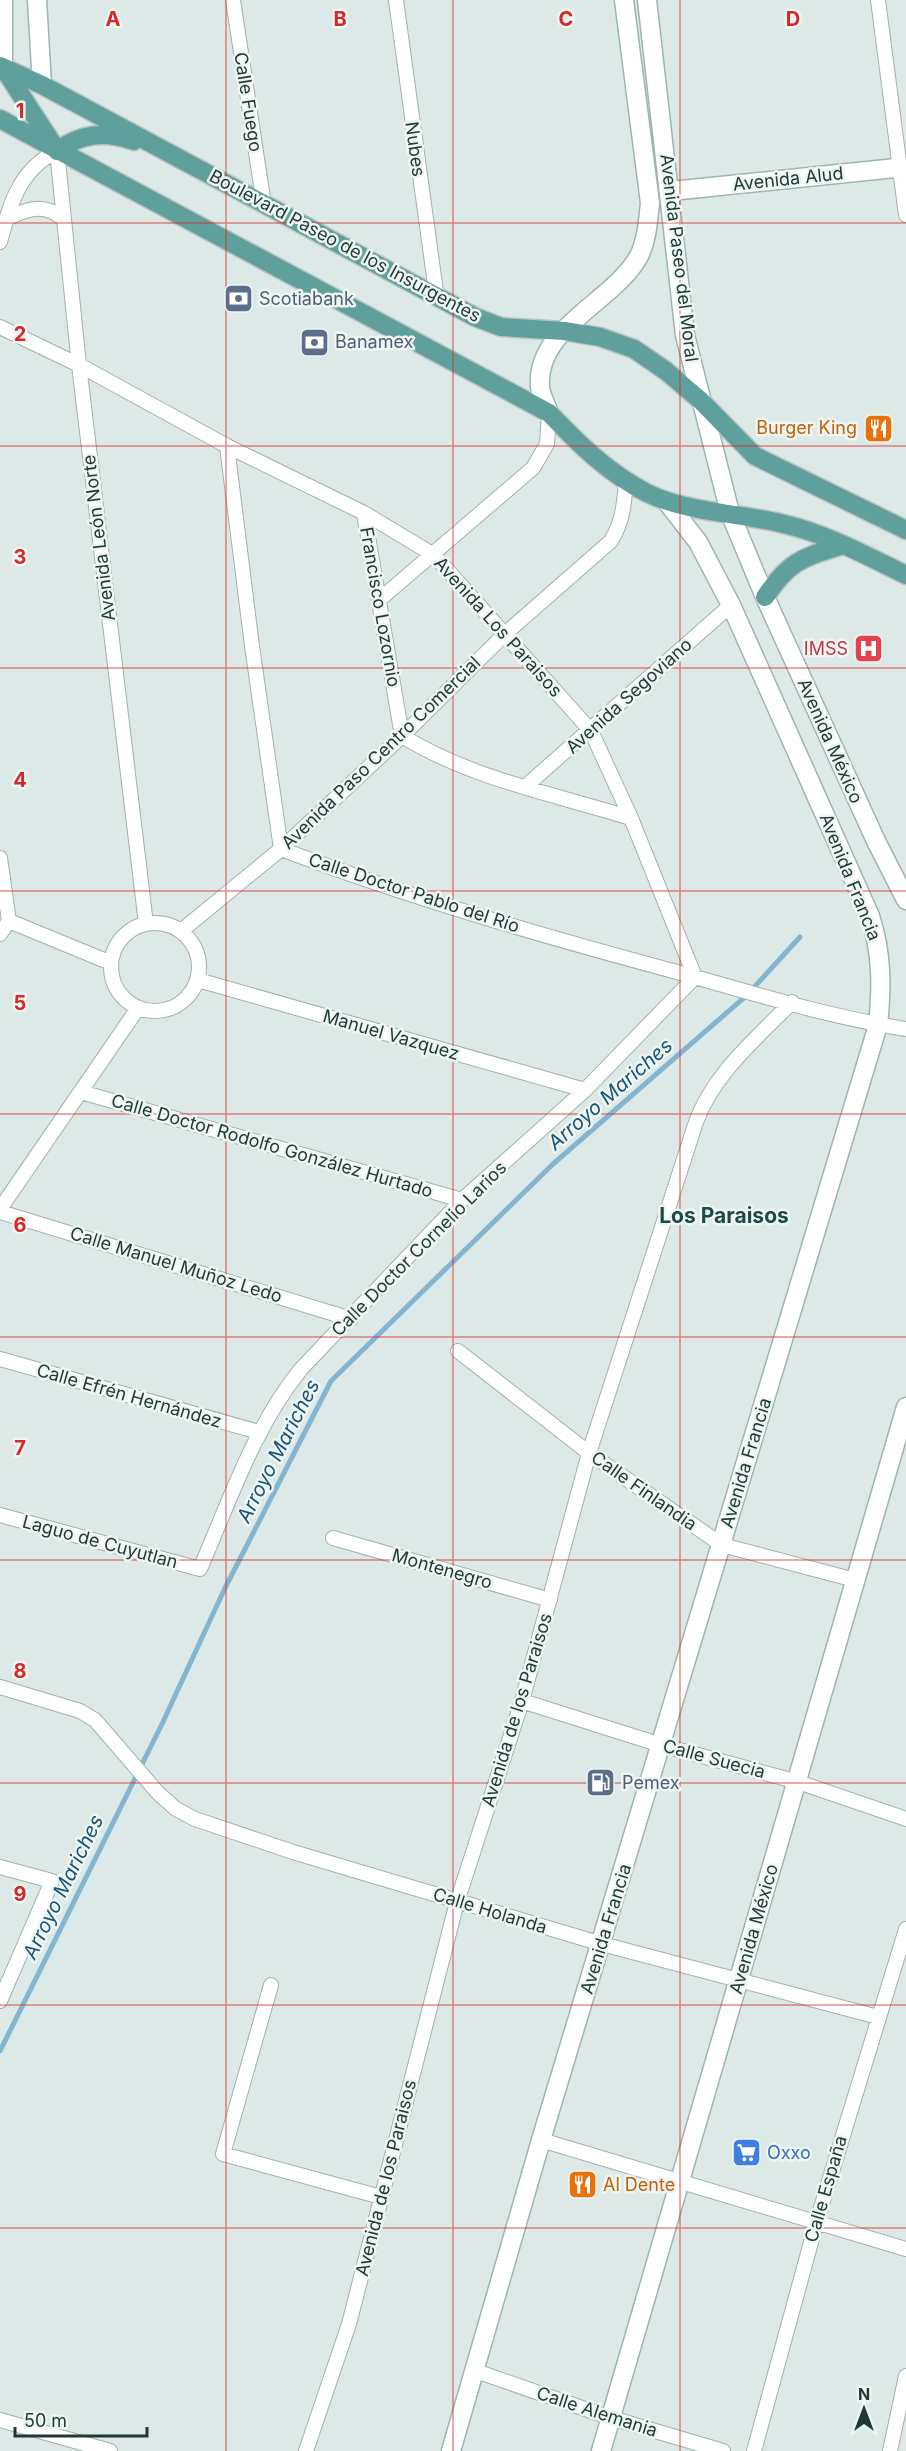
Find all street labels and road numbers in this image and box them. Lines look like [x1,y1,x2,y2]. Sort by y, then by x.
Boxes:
street label: Calle Fuego [230,51,267,153]
street label: Nubes [401,120,430,178]
street label: Avenida Paseo del Moral [656,153,703,363]
street label: Avenida Alud [732,162,844,195]
street label: Boulevard Paseo de los Insurgentes [206,165,484,326]
street label: Avenida León Norte [78,454,119,622]
street label: Francisco Lozornio [356,525,405,688]
street label: Avenida Los Paraisos [430,552,567,701]
street label: Avenida Segoviano [561,634,696,758]
street label: Avenida Paso Centro Comercial [277,652,484,853]
street label: Avenida México [794,675,867,806]
street label: Avenida Francia [815,810,885,943]
street label: Calle Doctor Pablo del Río [306,848,522,937]
street label: Manuel Vazquez [321,1005,462,1064]
street label: Calle Doctor Rodolfo González Hurtado [109,1089,435,1202]
street label: Calle Doctor Cornelio Larios [327,1157,510,1340]
street label: Calle Manuel Muñoz Ledo [68,1222,285,1307]
street label: Calle Efrén Hernández [34,1359,224,1432]
street label: Avenida Francia [716,1395,775,1530]
street label: Calle Finlandia [588,1446,701,1535]
street label: Laguo de Cuyutlan [20,1511,180,1572]
street label: Montenegro [390,1544,495,1593]
street label: Avenida de los Paraisos [477,1610,556,1809]
street label: Calle Suecia [661,1735,768,1782]
street label: Avenida Francia [576,1861,635,1996]
street label: Avenida México [725,1861,782,1996]
street label: Calle Holanda [431,1883,550,1938]
street label: Avenida de los Paraisos [351,2078,420,2278]
street label: Calle España [800,2133,851,2245]
street label: Calle Alemania [534,2382,660,2441]

